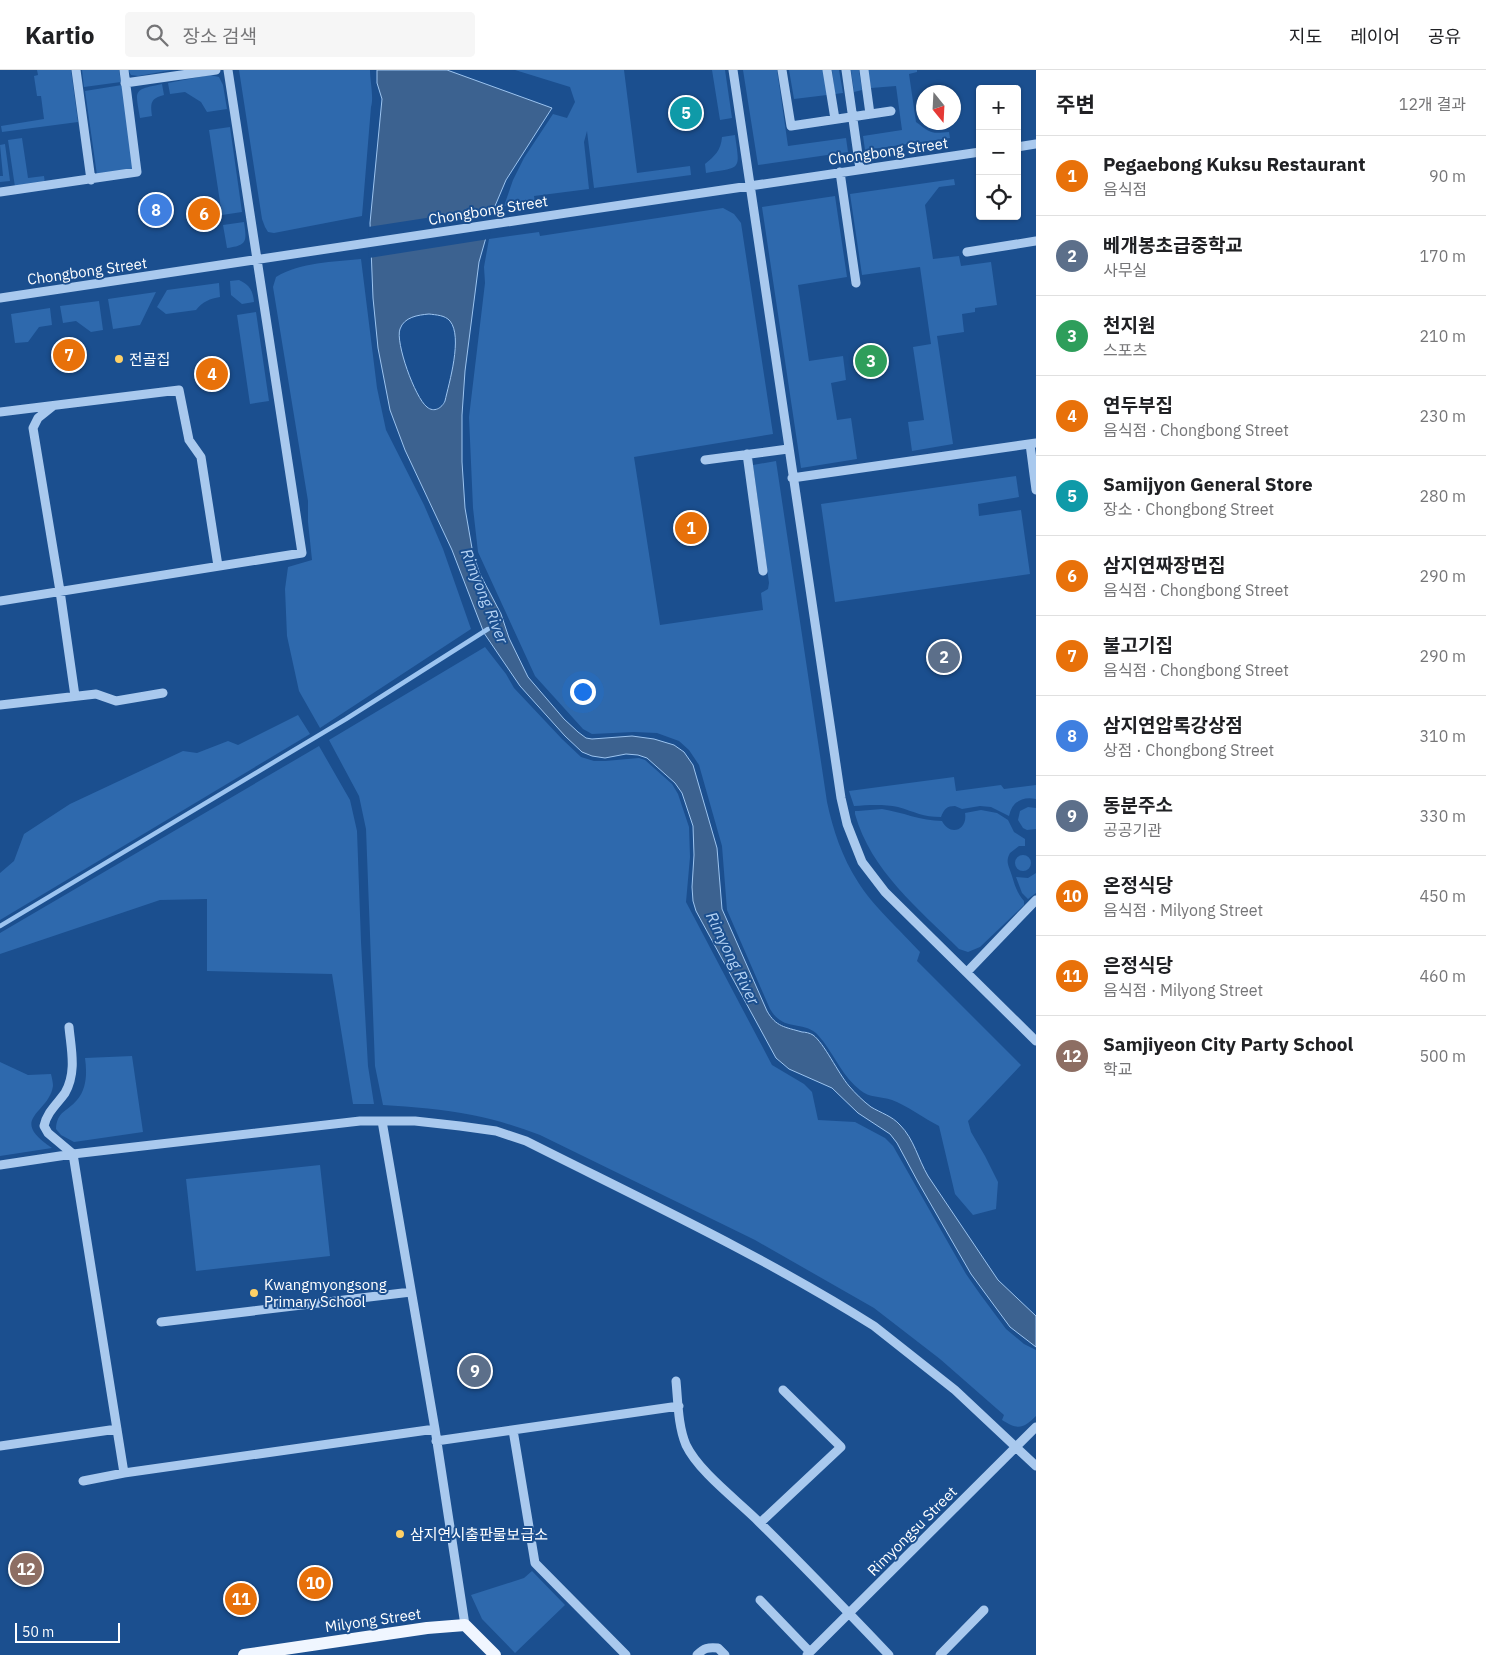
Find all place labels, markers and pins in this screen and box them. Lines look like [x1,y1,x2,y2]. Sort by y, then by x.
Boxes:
pin: 5 [670,94,702,132]
pin: 8 [140,191,172,229]
pin: 6 [188,195,220,233]
pin: 7 [53,336,85,374]
pin: 3 [855,342,887,380]
place label: 전골집 [129,350,170,369]
marker: 전골집 [113,353,125,365]
pin: 4 [196,355,228,393]
pin: 1 [675,509,707,547]
pin: 2 [928,638,960,676]
place label: Kwangmyongsong Primary School [264,1275,387,1311]
marker: Kwangmyongsong Primary School [248,1287,260,1299]
pin: 9 [459,1352,491,1390]
place label: 삼지연시출판물보급소 [410,1525,548,1544]
marker: 삼지연시출판물보급소 [394,1528,406,1540]
pin: 12 [10,1550,42,1588]
pin: 10 [299,1564,331,1602]
pin: 11 [225,1580,257,1618]

